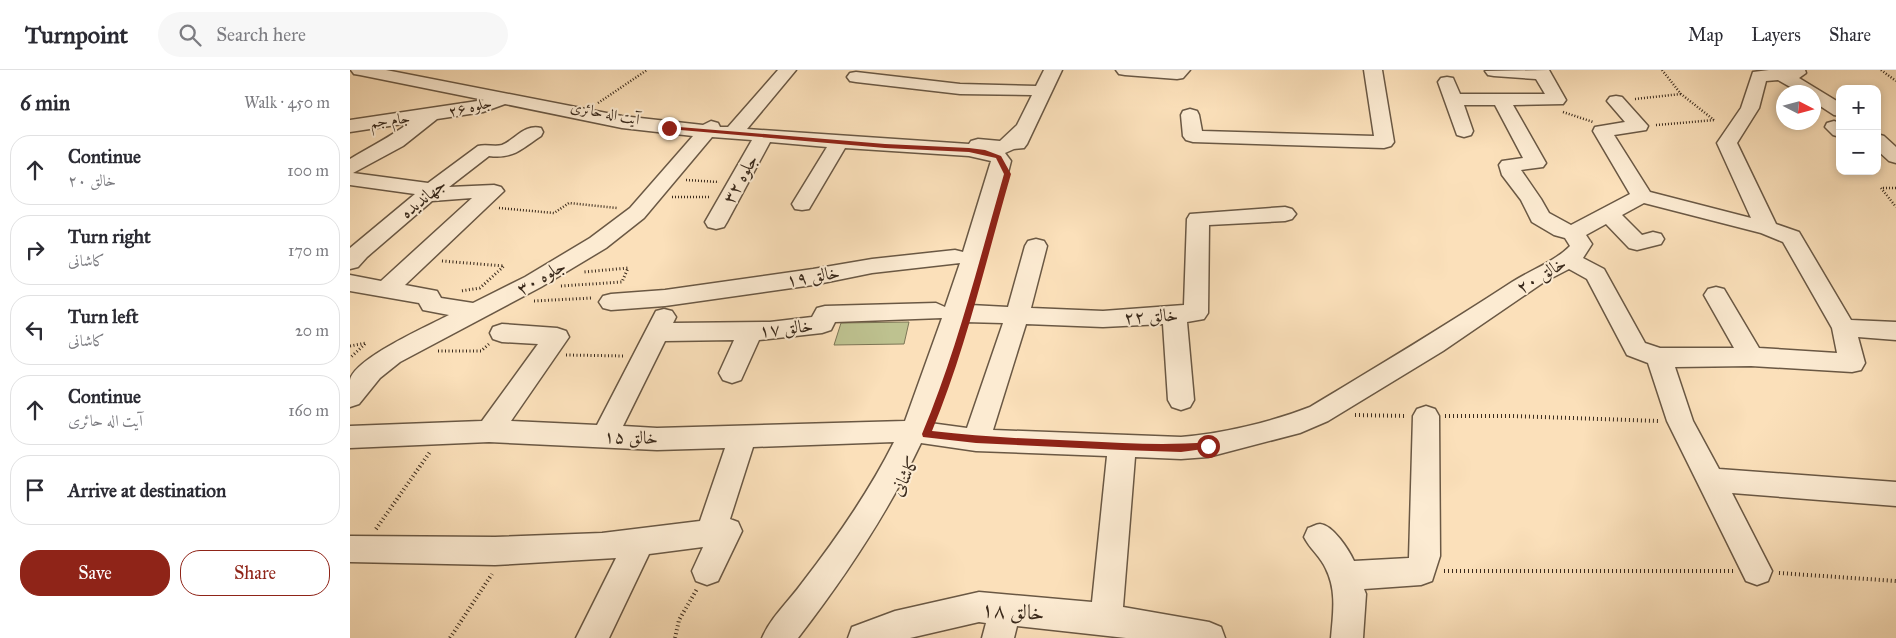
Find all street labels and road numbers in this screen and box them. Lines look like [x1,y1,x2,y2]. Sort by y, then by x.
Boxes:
street label: جلوه ۲۶ [447,93,493,121]
street label: آیت اله حائری [569,97,643,130]
street label: جام جم [369,109,412,136]
street label: جلوه ۳۲ [718,151,762,207]
street label: جهاندیده [395,173,451,223]
street label: خالق ۲۰ [1512,252,1570,298]
street label: جلوه ۳۰ [513,254,569,300]
street label: خالق ۱۹ [785,261,841,291]
street label: خالق ۲۲ [1123,304,1179,328]
street label: خالق ۱۷ [758,314,814,342]
street label: خالق ۱۵ [604,425,658,449]
street label: کاشانی [886,453,924,499]
street label: خالق ۱۸ [981,596,1045,626]

